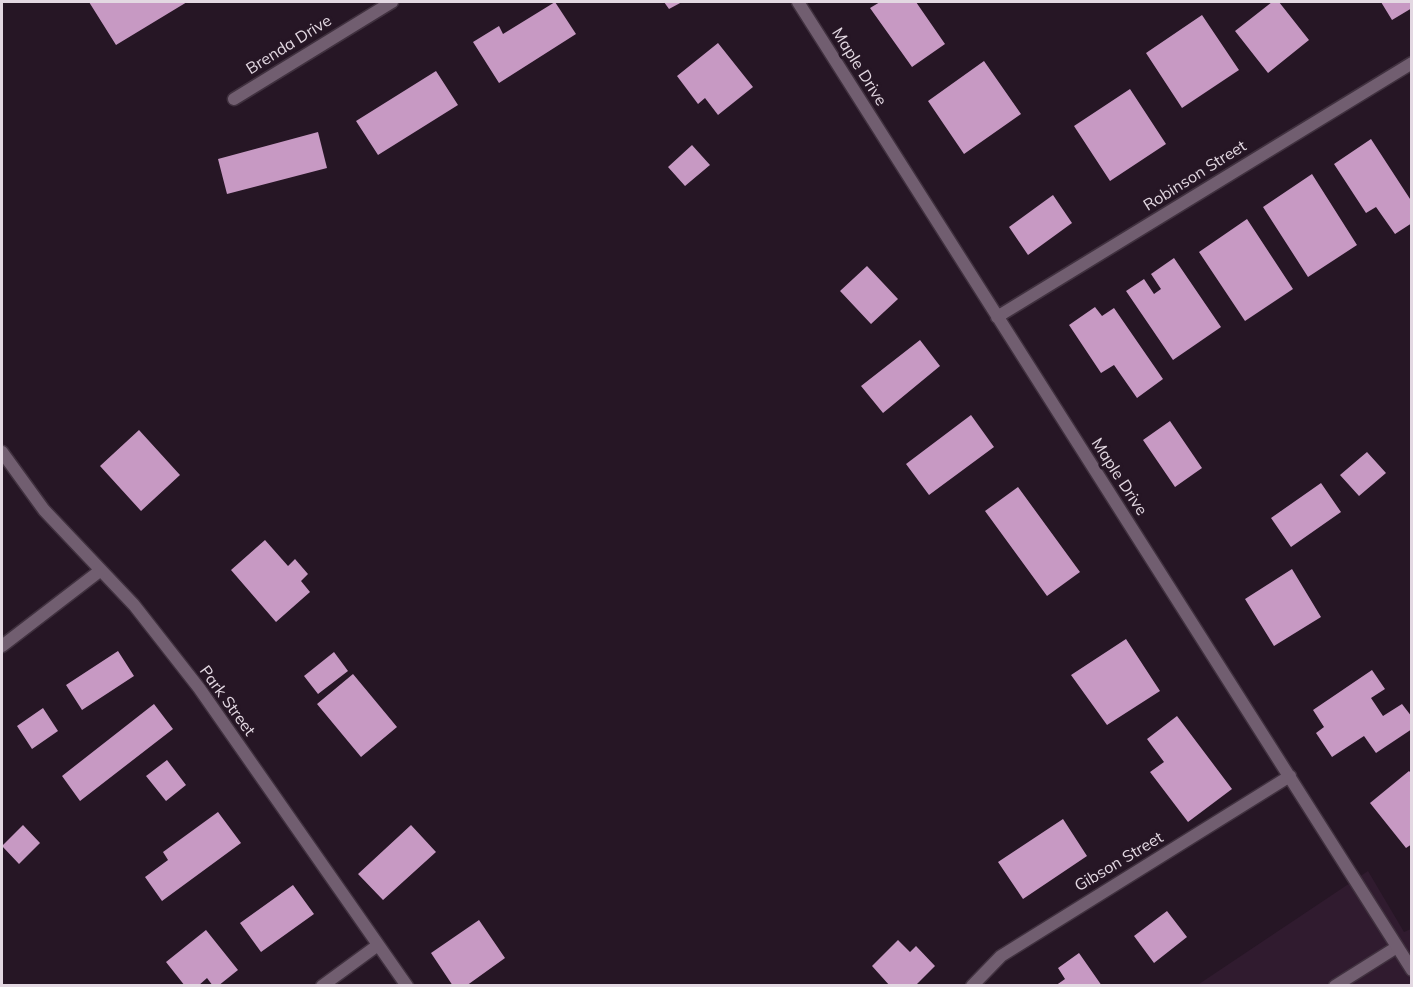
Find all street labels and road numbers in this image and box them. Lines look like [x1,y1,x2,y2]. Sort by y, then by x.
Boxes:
street label: Brenda Drive [243,11,335,79]
street label: Maple Drive [827,24,891,110]
street label: Robinson Street [1140,137,1250,215]
street label: Maple Drive [1087,435,1151,519]
street label: Park Street [195,662,259,740]
street label: Gibson Street [1071,828,1167,896]

